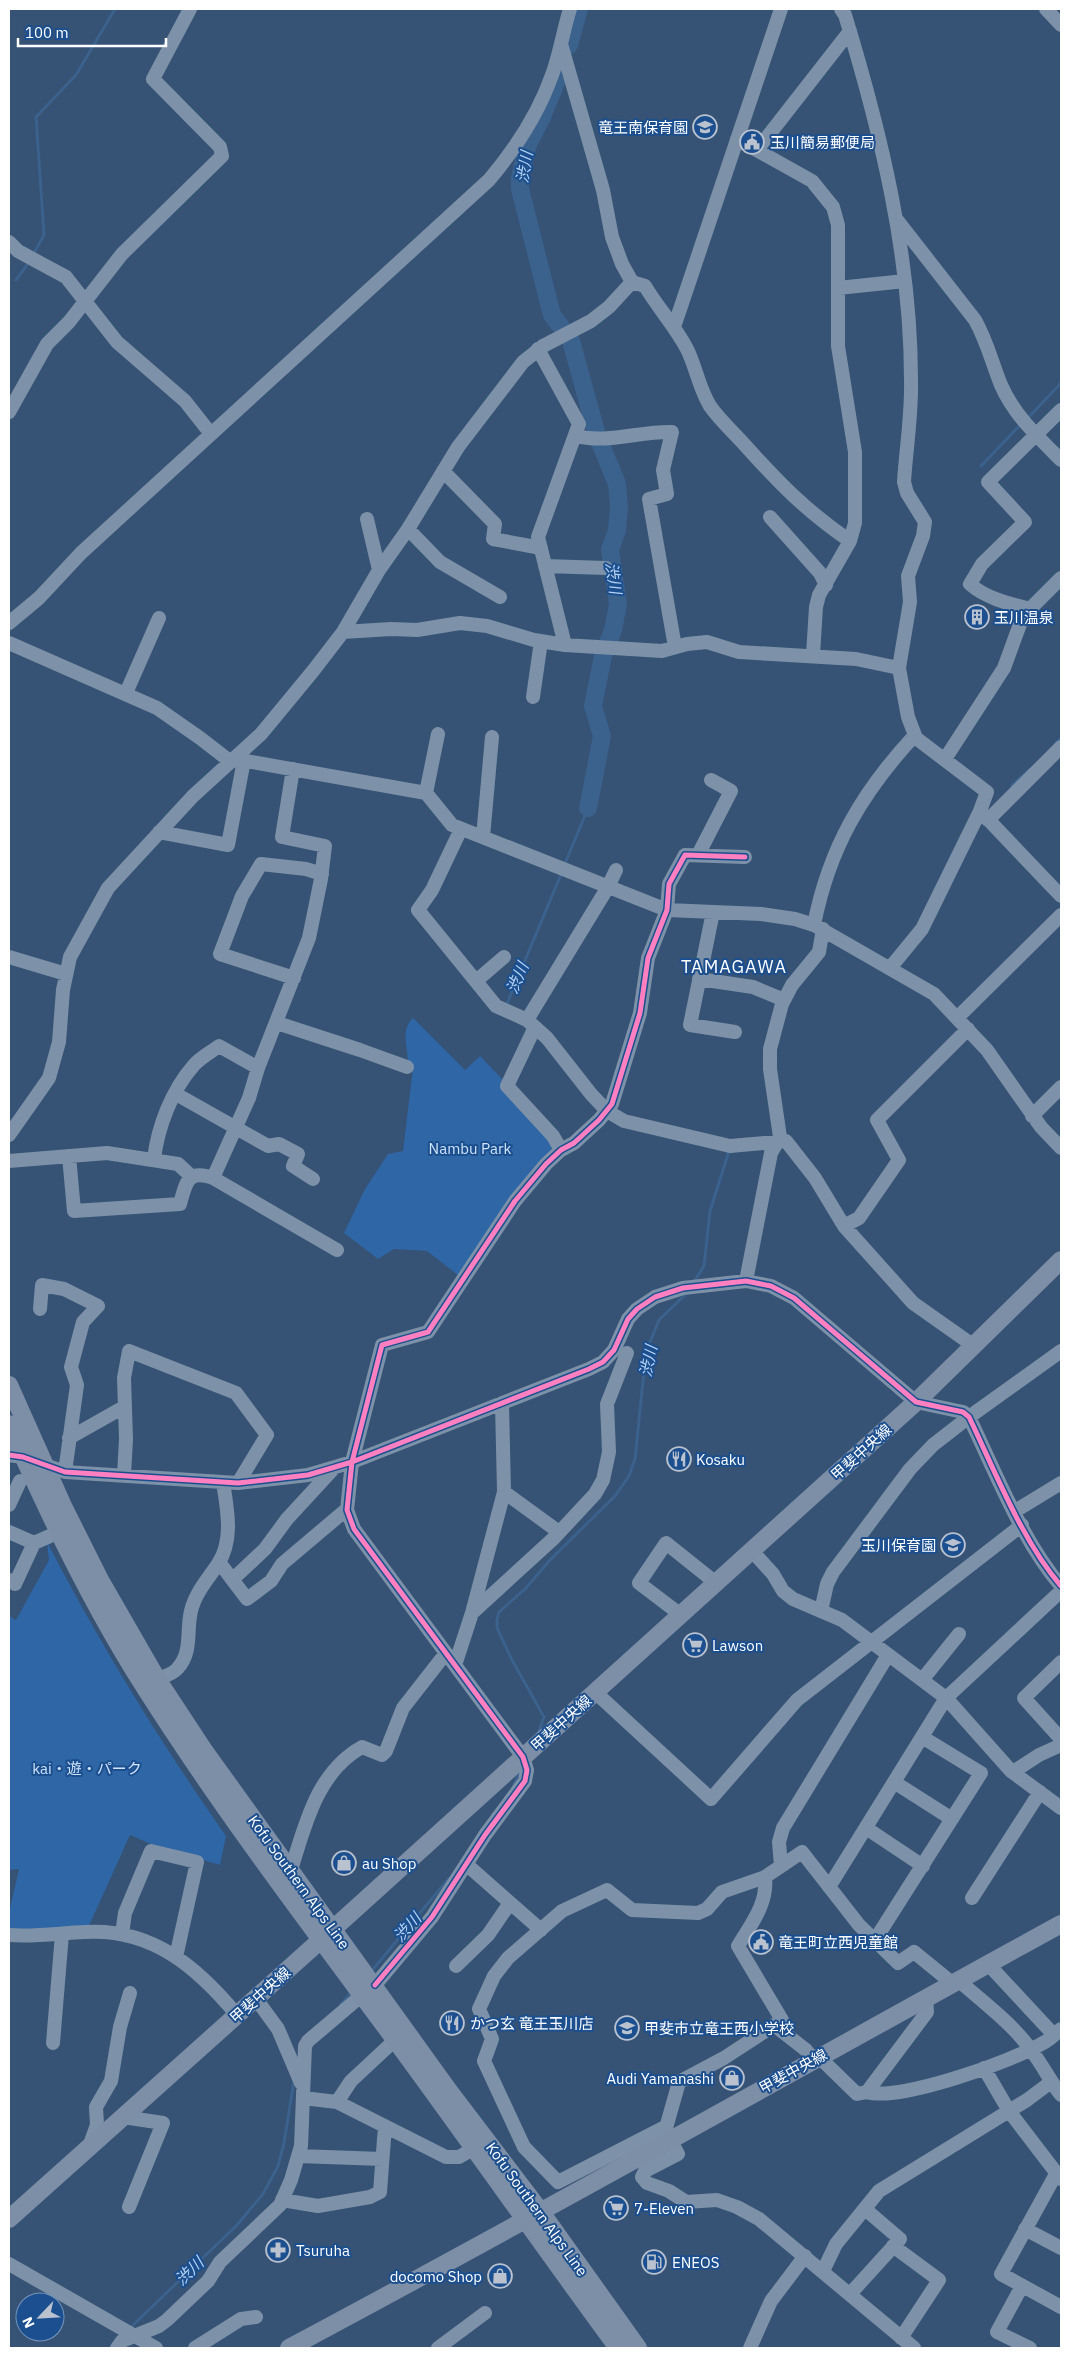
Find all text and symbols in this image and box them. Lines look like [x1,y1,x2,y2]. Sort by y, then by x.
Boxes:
scale bar [18,15,165,47]
text: 100 m [25,23,69,42]
school or university icon: 竜王南保育園 [692,114,718,140]
place label: 竜王南保育園 [598,118,688,137]
public building icon: 玉川簡易郵便局 [739,129,765,155]
place label: 玉川簡易郵便局 [770,133,875,152]
water label: 渋川 [512,148,537,184]
water label: 渋川 [602,561,626,597]
building icon: 玉川温泉 [964,604,990,630]
place label: 玉川温泉 [994,608,1054,627]
district label: TAMAGAWA [681,955,787,978]
water label: 渋川 [502,958,533,997]
park label: Nambu Park [429,1139,512,1158]
water label: 渋川 [635,1341,661,1379]
street label: 甲斐中央線 [827,1420,895,1484]
restaurant icon: Kosaku [666,1446,692,1472]
place label: Kosaku [696,1450,745,1469]
school or university icon: 玉川保育園 [940,1532,966,1558]
place label: 玉川保育園 [861,1536,936,1555]
supermarket icon: Lawson [682,1632,708,1658]
place label: Lawson [712,1636,763,1655]
street label: 甲斐中央線 [527,1691,595,1755]
park label: kai・遊・パーク [32,1759,142,1778]
street label: Kofu Southern Alps Line [244,1811,354,1953]
shop icon: au Shop [331,1850,357,1876]
place label: au Shop [362,1854,416,1873]
water label: 渋川 [389,1907,426,1946]
public building icon: 竜王町立西児童館 [748,1929,774,1955]
place label: 竜王町立西児童館 [778,1933,898,1952]
street label: 甲斐中央線 [226,1963,294,2027]
restaurant icon: かつ玄 竜王玉川店 [439,2010,465,2036]
place label: かつ玄 竜王玉川店 [470,2014,594,2033]
school or university icon: 甲斐市立竜王西小学校 [614,2015,640,2041]
place label: 甲斐市立竜王西小学校 [644,2019,794,2038]
street label: 甲斐中央線 [756,2045,830,2097]
shop icon: Audi Yamanashi [719,2065,745,2091]
place label: Audi Yamanashi [607,2069,714,2088]
street label: Kofu Southern Alps Line [482,2138,592,2280]
supermarket icon: 7-Eleven [603,2195,629,2221]
place label: 7-Eleven [634,2199,694,2218]
pharmacy icon: Tsuruha [265,2237,291,2263]
place label: Tsuruha [296,2241,350,2260]
fuel station icon: ENEOS [641,2249,667,2275]
water label: 渋川 [171,2251,209,2289]
place label: ENEOS [672,2253,719,2272]
shop icon: docomo Shop [487,2263,513,2289]
place label: docomo Shop [390,2267,482,2286]
north arrow [15,2292,65,2342]
text: N [18,2314,39,2331]

